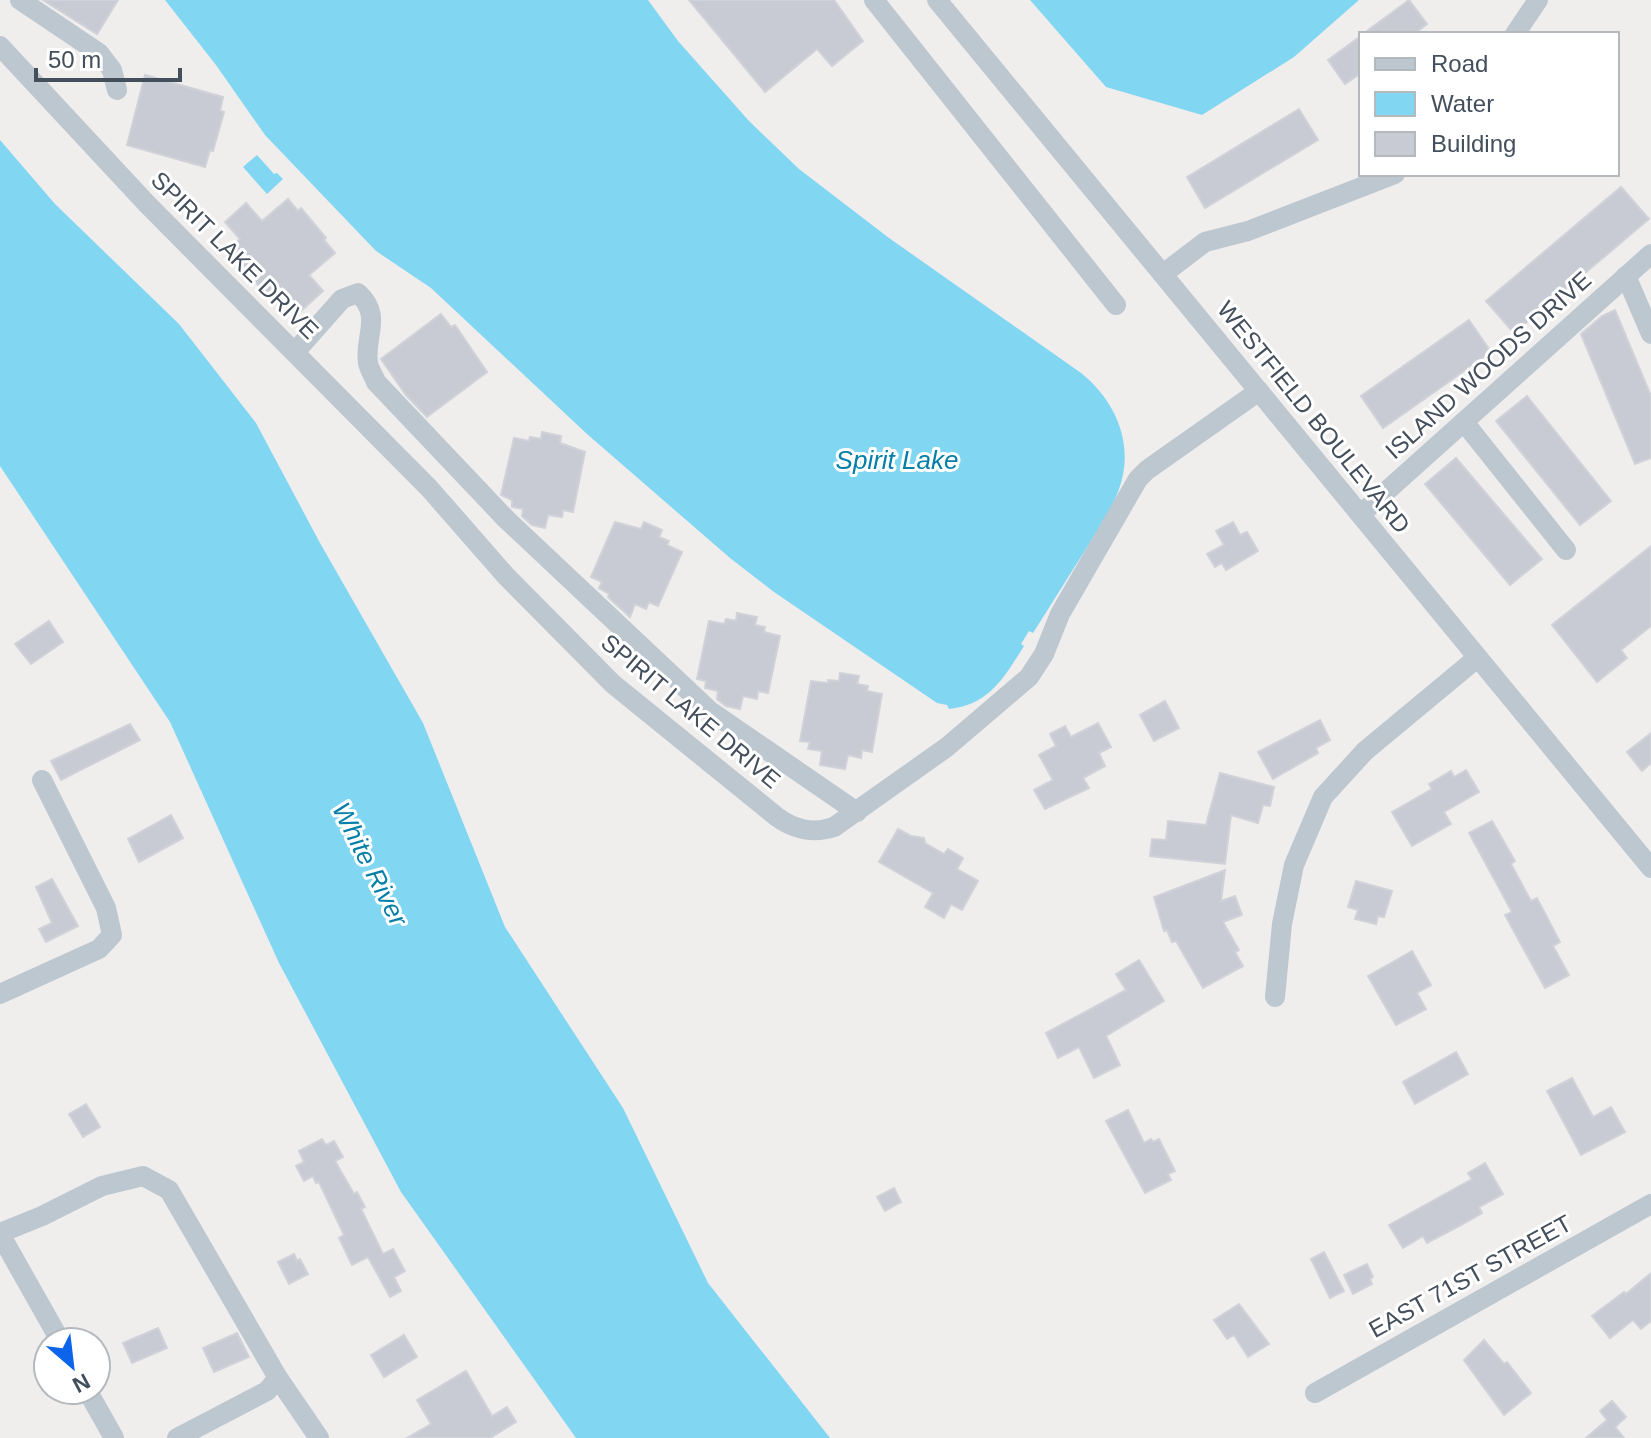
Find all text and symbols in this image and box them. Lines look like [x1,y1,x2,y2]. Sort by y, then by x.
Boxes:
scale bar [36,32,180,82]
legend [1359,32,1619,176]
text: 50 m [48,46,101,73]
text: Road [1431,50,1488,77]
text: Water [1431,90,1494,117]
text: Building [1431,130,1516,157]
street label: SPIRIT LAKE DRIVE [146,166,324,344]
street label: ISLAND WOODS DRIVE [1380,266,1596,464]
street label: WESTFIELD BOULEVARD [1212,296,1416,538]
water label: Spirit Lake [836,445,958,475]
street label: SPIRIT LAKE DRIVE [596,628,786,794]
water label: White River [326,797,414,932]
street label: EAST 71ST STREET [1364,1209,1576,1343]
north arrow [32,1326,112,1406]
text: N [68,1368,94,1398]

